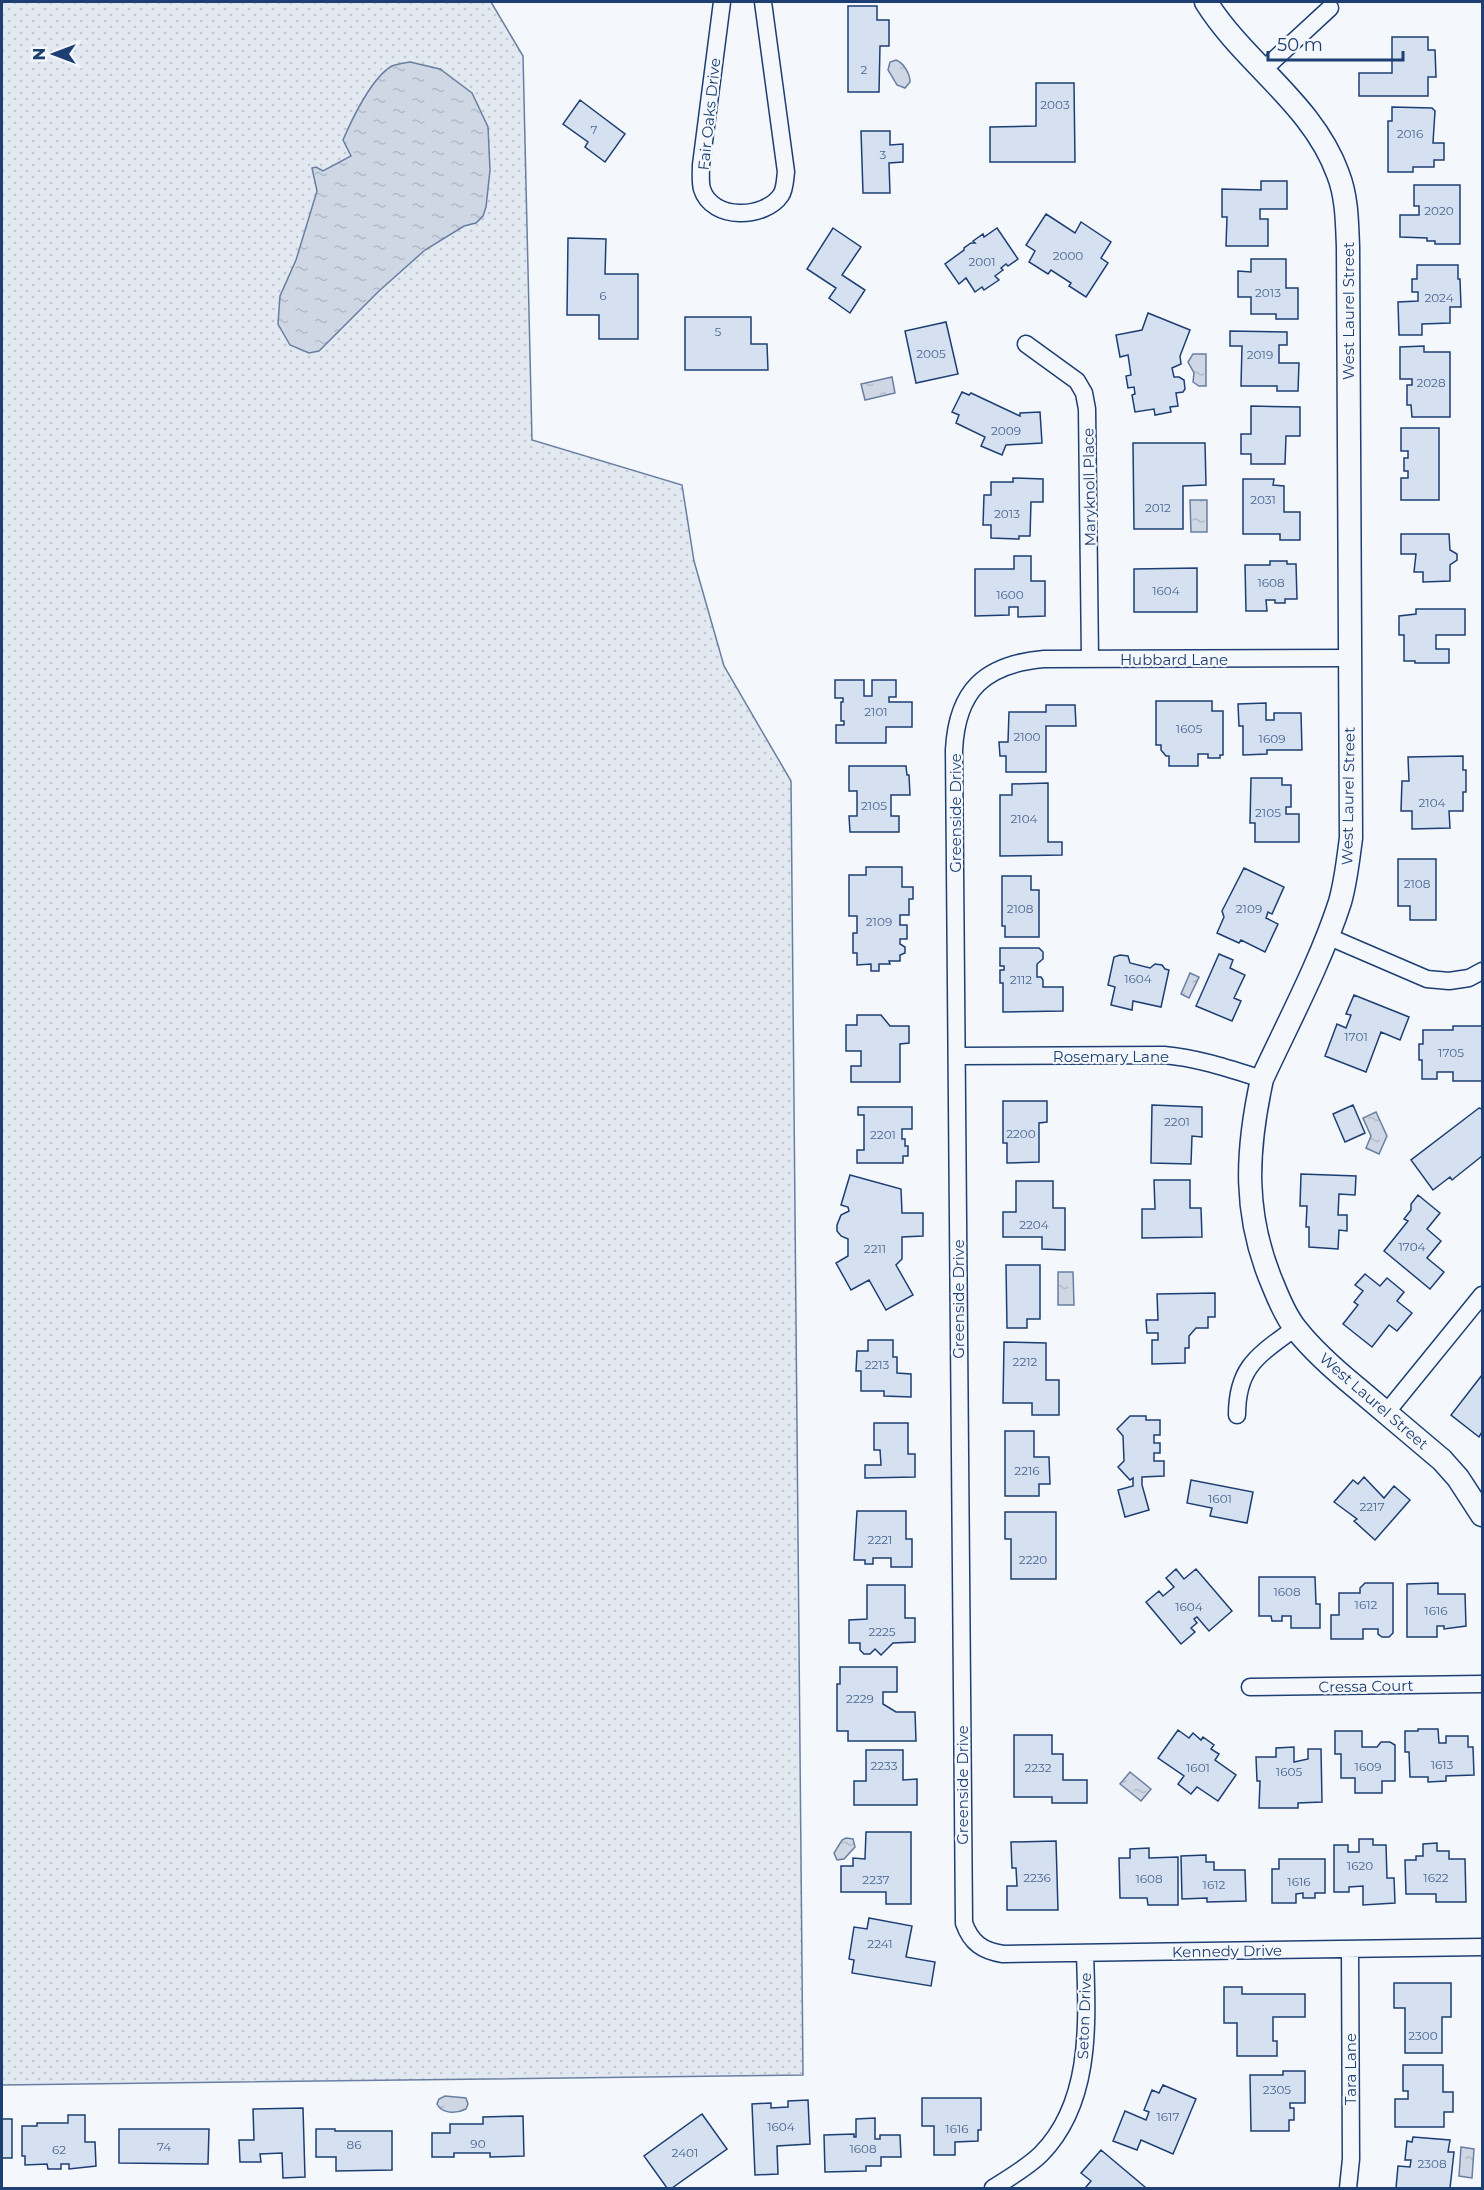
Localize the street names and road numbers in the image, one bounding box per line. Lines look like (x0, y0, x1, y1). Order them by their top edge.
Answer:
street label: Fair Oaks Drive (694, 57, 724, 171)
street label: West Laurel Street (1339, 242, 1358, 380)
street label: Maryknoll Place (1078, 428, 1100, 546)
street label: Hubbard Lane (1120, 650, 1228, 669)
street label: West Laurel Street (1337, 727, 1359, 865)
street label: Greenside Drive (946, 753, 965, 873)
street label: Rosemary Lane (1053, 1047, 1169, 1066)
street label: Greenside Drive (949, 1239, 968, 1359)
street label: West Laurel Street (1316, 1348, 1432, 1454)
street label: Cressa Court (1318, 1676, 1414, 1696)
street label: Greenside Drive (953, 1725, 972, 1845)
street label: Kennedy Drive (1172, 1941, 1282, 1961)
street label: Seton Drive (1073, 1972, 1095, 2060)
street label: Tara Lane (1341, 2033, 1360, 2105)

